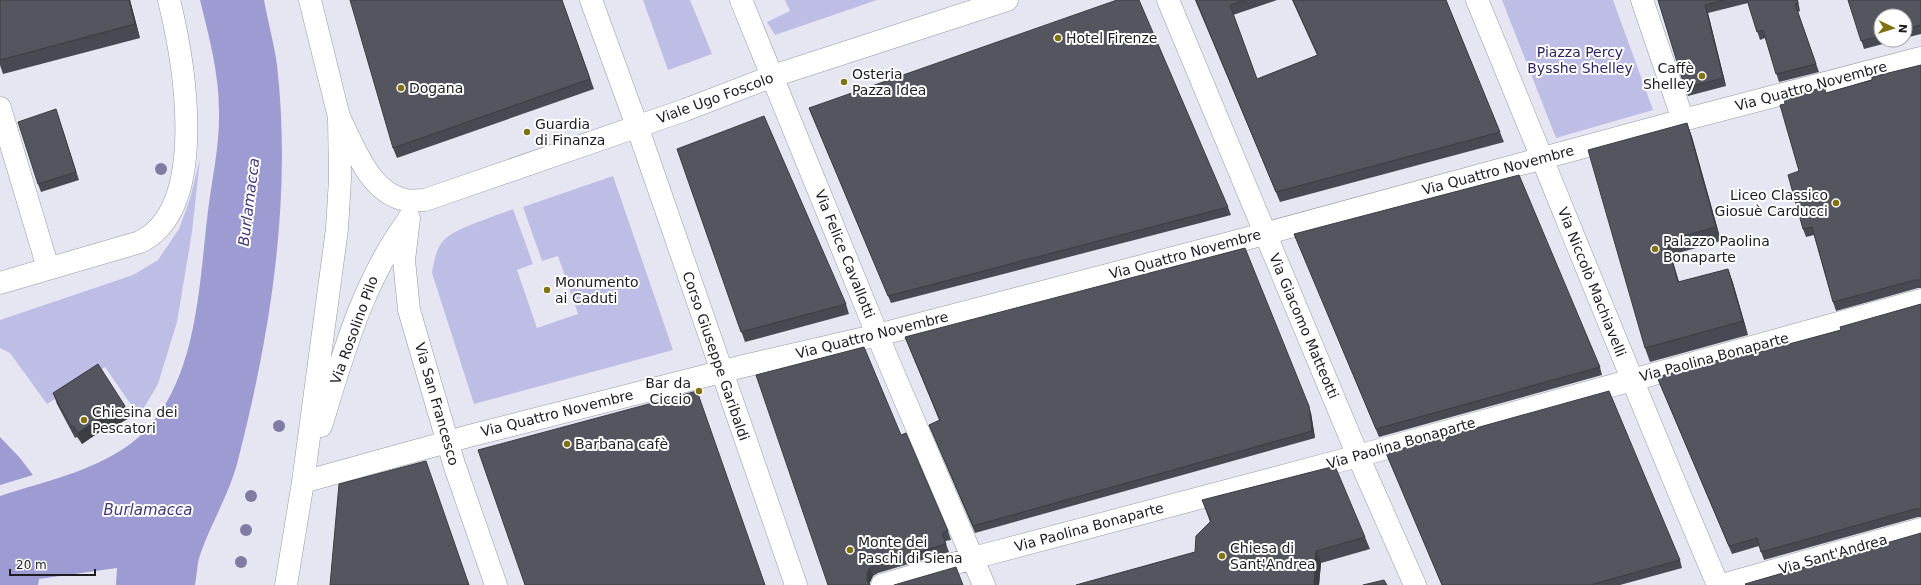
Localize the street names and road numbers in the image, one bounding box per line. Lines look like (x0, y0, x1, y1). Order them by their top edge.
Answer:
street label: Via Quattro Novembre (1733, 58, 1889, 114)
street label: Viale Ugo Foscolo (654, 69, 776, 127)
street label: Via Quattro Novembre (1420, 142, 1576, 198)
street label: Via Felice Cavallotti (812, 187, 878, 321)
street label: Via Niccolò Machiavelli (1555, 205, 1629, 359)
street label: Via Quattro Novembre (1107, 226, 1263, 282)
street label: Via Giacomo Matteotti (1266, 251, 1342, 401)
street label: Corso Giuseppe Garibaldi (679, 269, 753, 443)
street label: Via Rosolino Pilo (327, 274, 381, 386)
street label: Via Quattro Novembre (794, 308, 950, 362)
street label: Via Paolina Bonaparte (1638, 329, 1790, 385)
street label: Via San Francesco (412, 341, 462, 467)
street label: Via Quattro Novembre (479, 386, 635, 440)
street label: Via Paolina Bonaparte (1325, 414, 1477, 472)
street label: Via Paolina Bonaparte (1013, 499, 1165, 555)
street label: Via Sant'Andrea (1777, 531, 1889, 577)

